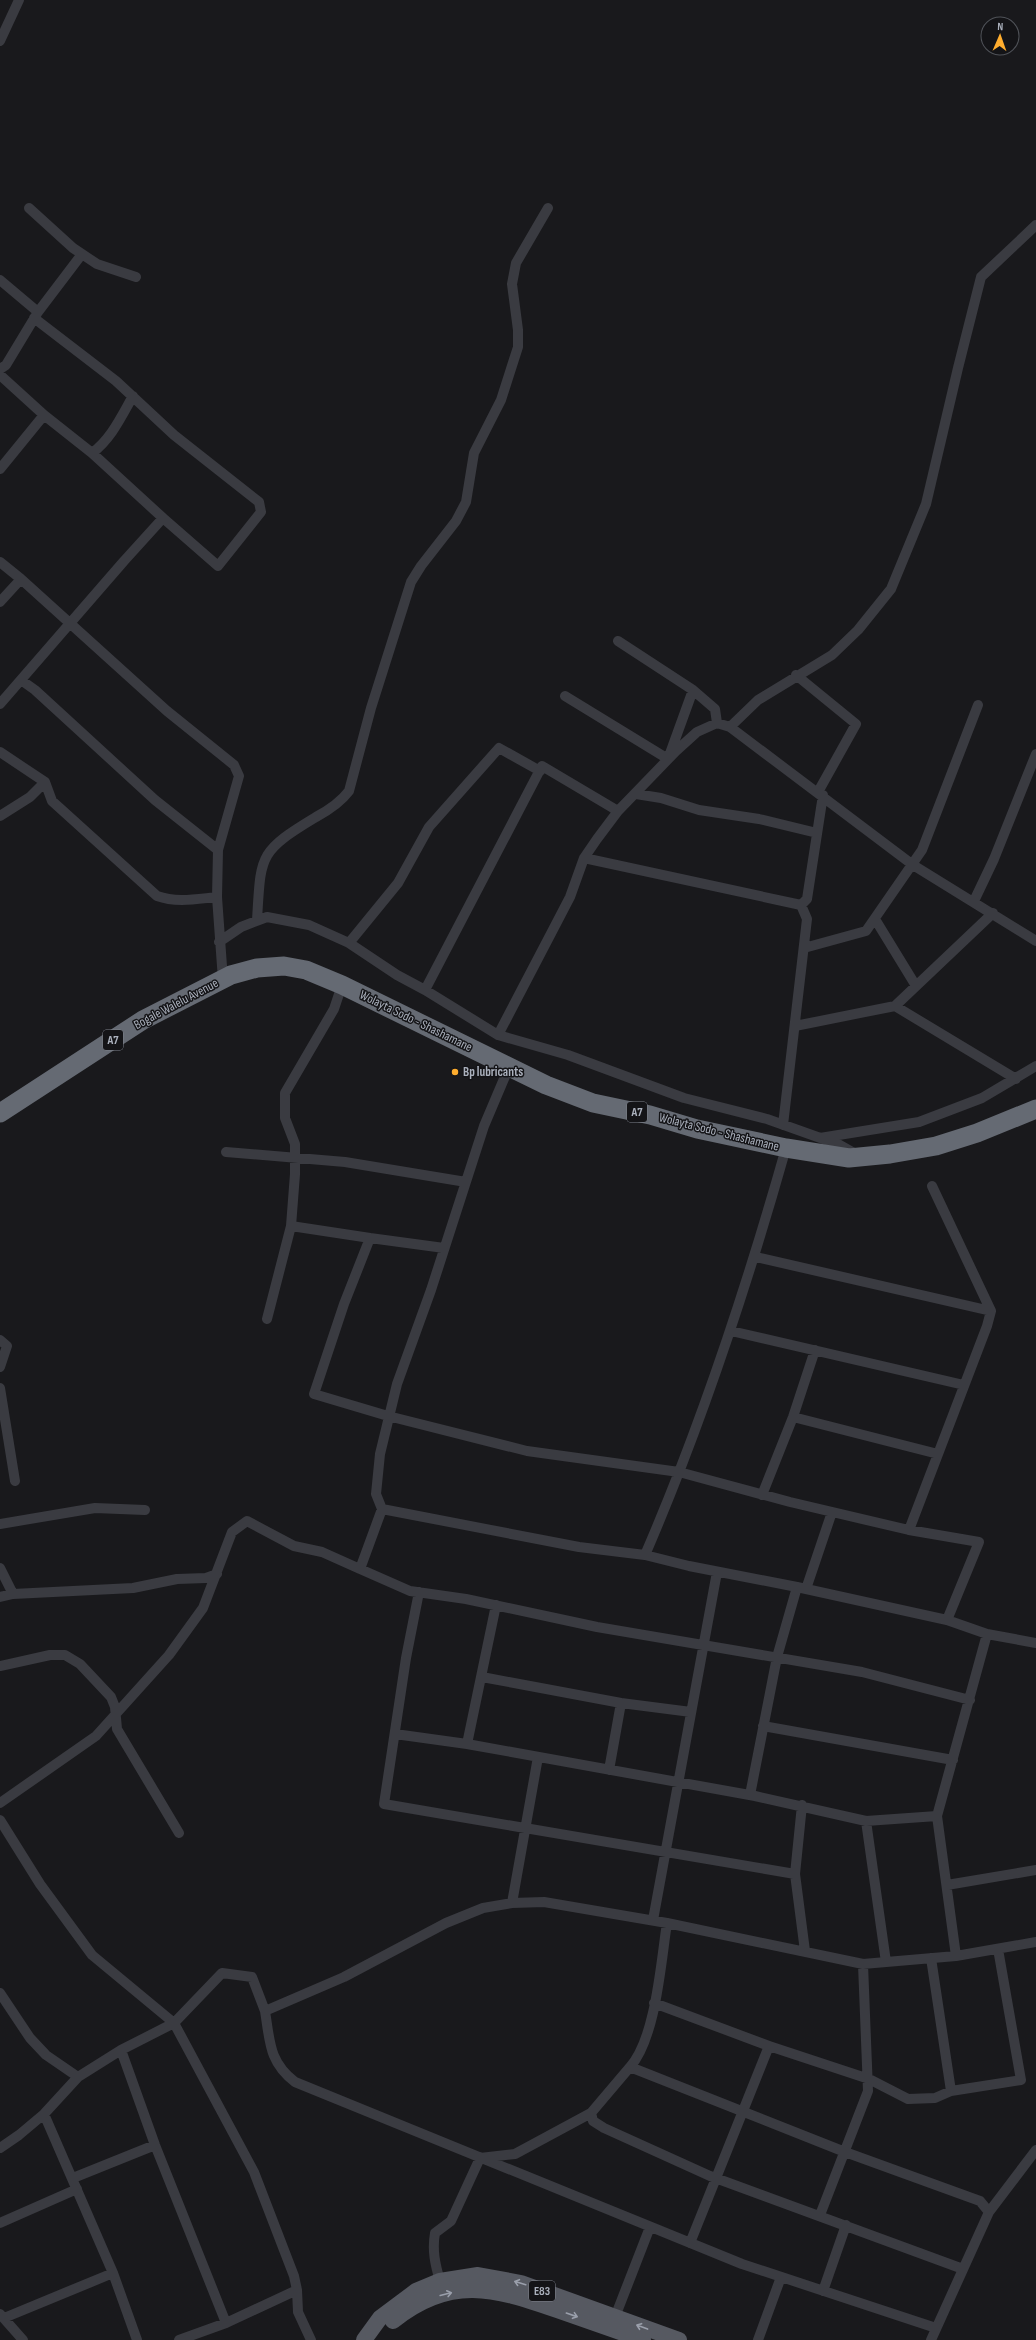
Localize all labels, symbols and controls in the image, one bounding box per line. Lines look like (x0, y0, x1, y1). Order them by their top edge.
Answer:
north arrow (980, 16, 1020, 56)
text: N (997, 20, 1004, 33)
street label: Bogale Walelu Avenue (131, 975, 221, 1033)
street label: Wolayta Sodo - Shashamane (357, 987, 475, 1055)
road number: A7 (103, 1030, 123, 1050)
place label: Bp lubricants (463, 1064, 523, 1080)
marker: Bp lubricants (450, 1067, 460, 1077)
road number: A7 (627, 1102, 647, 1122)
street label: Wolayta Sodo - Shashamane (657, 1109, 781, 1155)
one-way arrow (514, 2279, 527, 2286)
road number: E83 (529, 2281, 555, 2301)
one-way arrow (439, 2290, 452, 2297)
one-way arrow (565, 2312, 578, 2319)
one-way arrow (637, 2322, 649, 2330)

